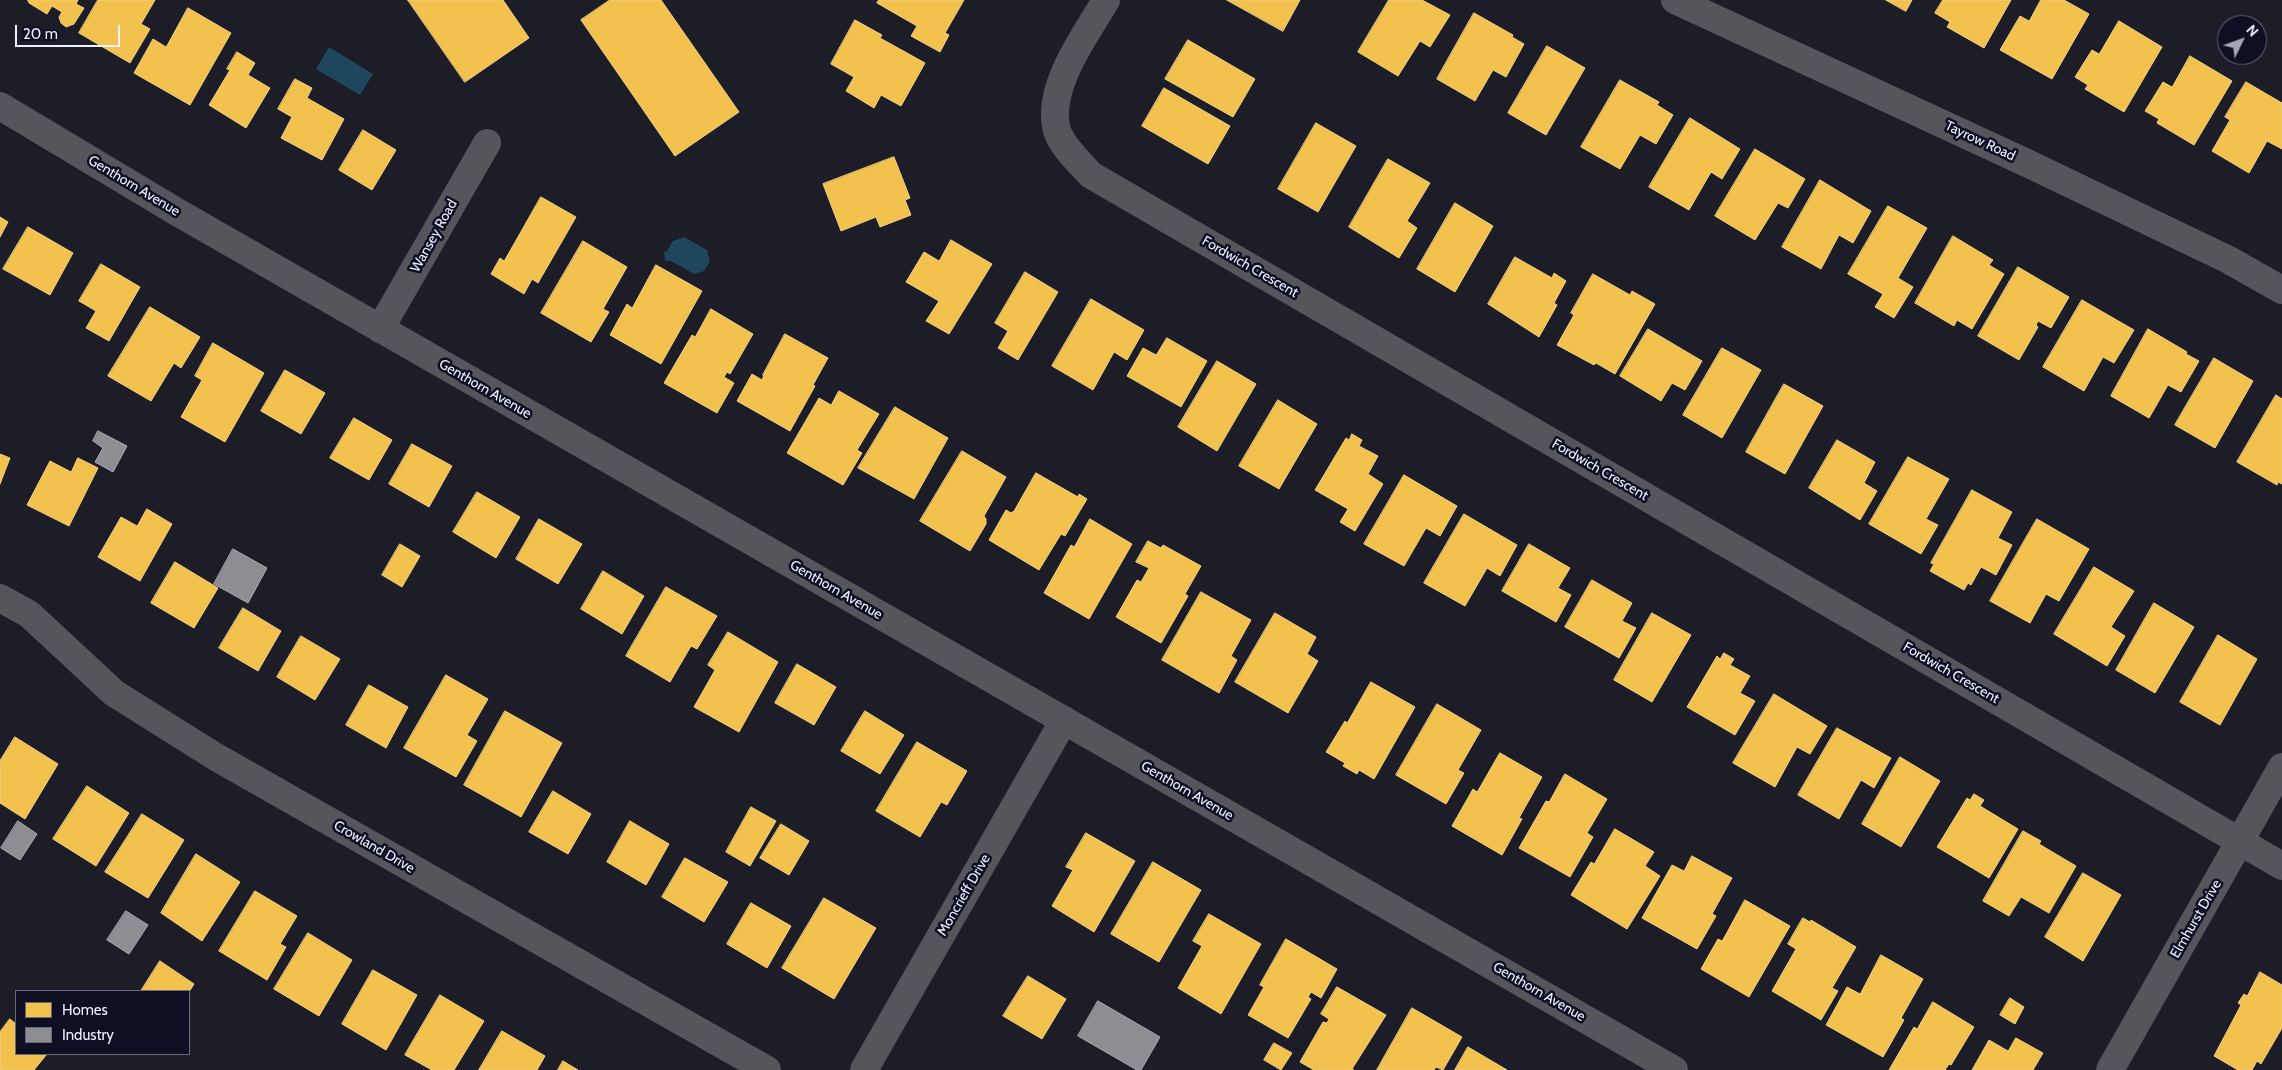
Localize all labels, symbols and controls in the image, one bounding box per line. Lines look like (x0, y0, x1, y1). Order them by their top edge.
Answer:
scale bar (18, 15, 122, 47)
north arrow (2217, 15, 2267, 65)
text: N (2242, 21, 2262, 40)
text: 20 m (23, 25, 58, 43)
street label: Tayrow Road (1942, 117, 2018, 165)
street label: Genthorn Avenue (85, 152, 183, 220)
street label: Wansey Road (407, 197, 461, 275)
street label: Fordwich Crescent (1199, 233, 1301, 301)
street label: Genthorn Avenue (436, 356, 534, 422)
street label: Fordwich Crescent (1549, 436, 1651, 504)
street label: Genthorn Avenue (787, 557, 885, 623)
street label: Fordwich Crescent (1900, 639, 2002, 707)
street label: Genthorn Avenue (1138, 758, 1236, 824)
street label: Crowland Drive (331, 817, 417, 877)
street label: Moncrieff Drive (934, 851, 994, 939)
street label: Elmhurst Drive (2167, 877, 2225, 961)
street label: Genthorn Avenue (1490, 959, 1588, 1025)
legend (15, 990, 190, 1055)
text: Homes (62, 1001, 108, 1019)
text: Industry (62, 1026, 114, 1044)

